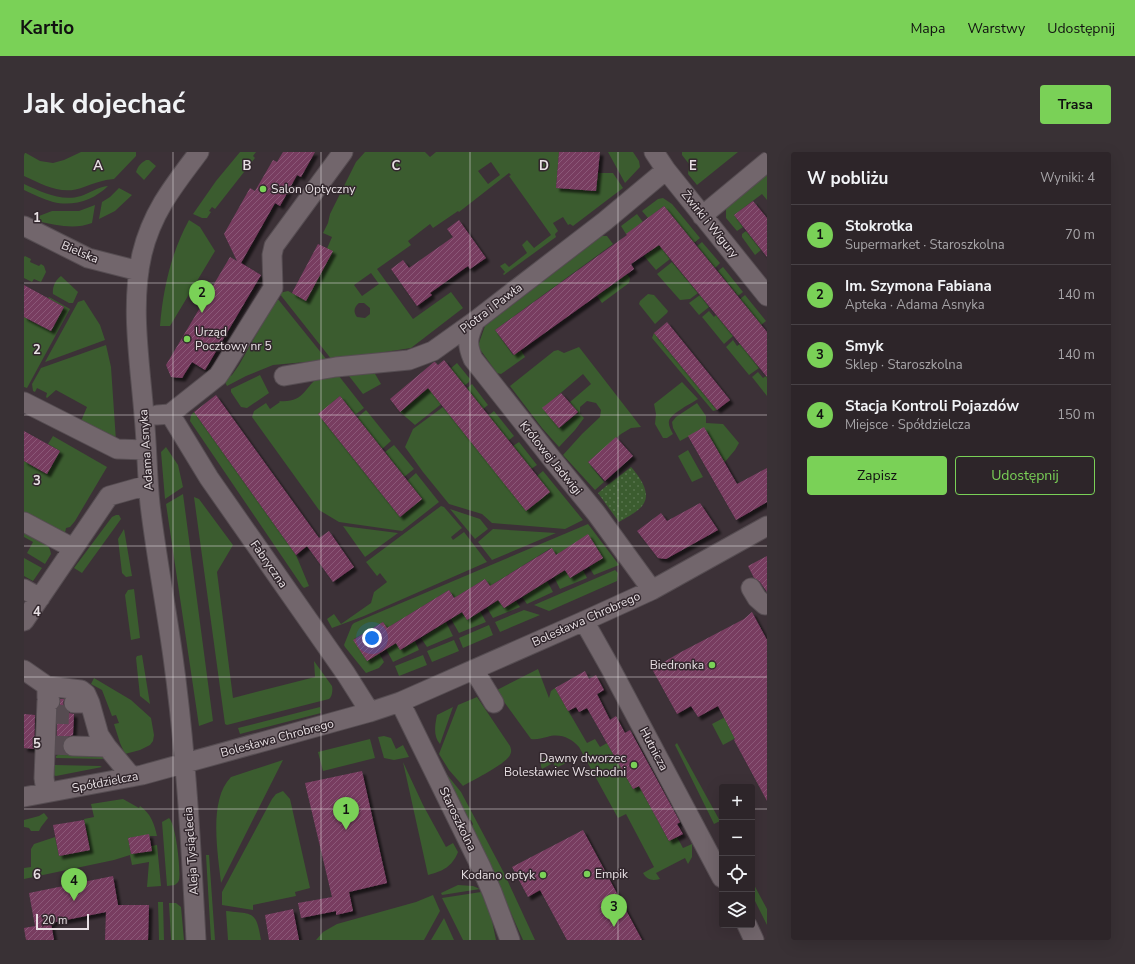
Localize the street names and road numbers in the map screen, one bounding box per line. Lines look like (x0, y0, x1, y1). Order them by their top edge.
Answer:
street label: Żwirki i Wigury (678, 187, 743, 262)
street label: Bielska (59, 237, 101, 267)
street label: Piotra i Pawła (456, 279, 526, 337)
street label: Adama Asnyka (135, 409, 157, 491)
street label: Królowej Jadwigi (516, 418, 586, 498)
street label: Fabryczna (247, 537, 291, 591)
street label: Bolesława Chrobrego (529, 588, 643, 650)
street label: Bolesława Chrobrego (219, 715, 336, 761)
street label: Hutnicza (636, 724, 672, 774)
street label: Spółdzielcza (71, 768, 139, 796)
street label: Staroszkolna (436, 784, 480, 854)
street label: Aleja Tysiąclecia (180, 806, 202, 896)

